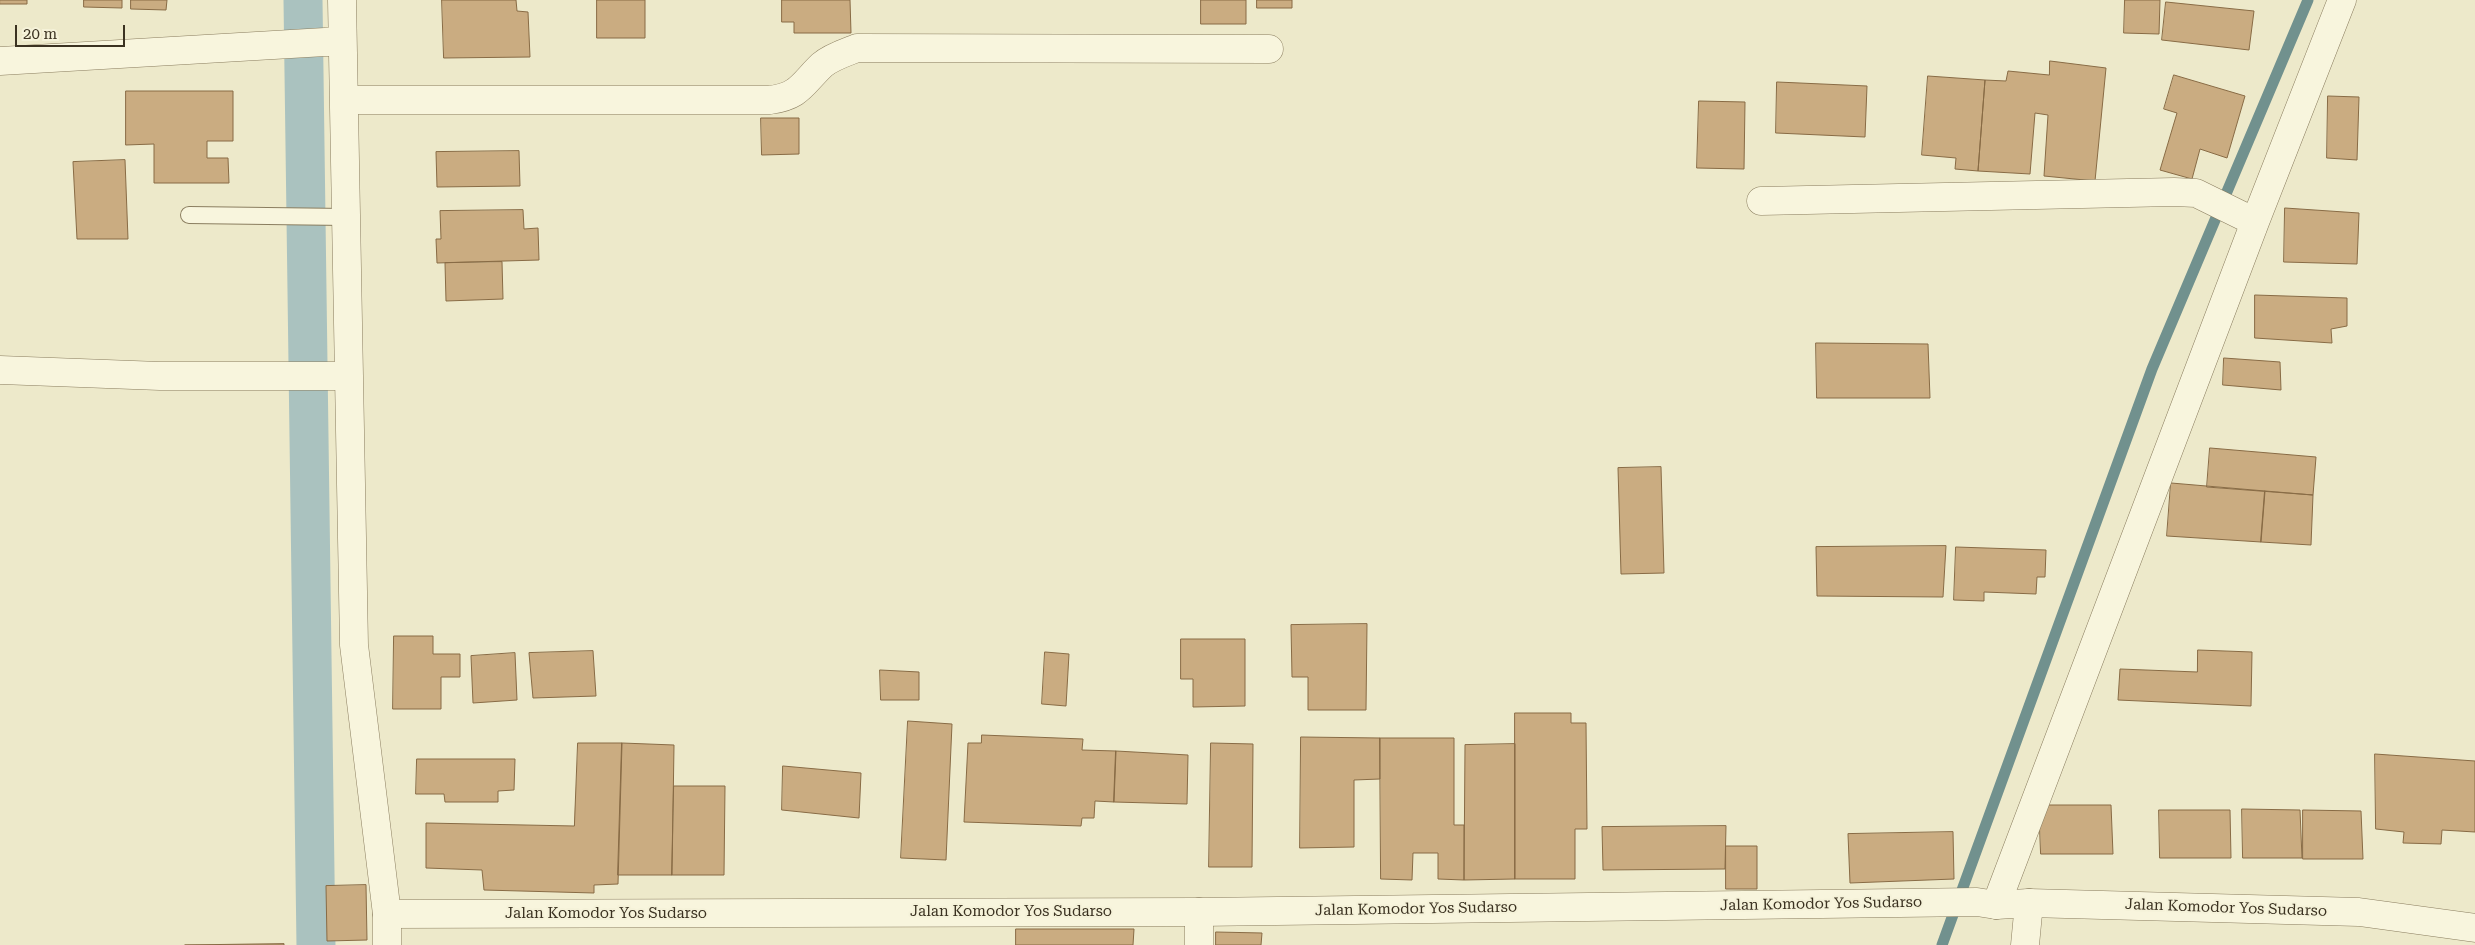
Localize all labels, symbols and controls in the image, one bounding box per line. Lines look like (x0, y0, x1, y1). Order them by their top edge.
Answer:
scale bar (18, 15, 128, 47)
text: 20 m (23, 25, 57, 43)
street label: Jalan Komodor Yos Sudarso (1720, 893, 1922, 915)
street label: Jalan Komodor Yos Sudarso (2125, 895, 2327, 921)
street label: Jalan Komodor Yos Sudarso (1315, 898, 1517, 920)
street label: Jalan Komodor Yos Sudarso (910, 903, 1112, 921)
street label: Jalan Komodor Yos Sudarso (505, 905, 707, 923)

